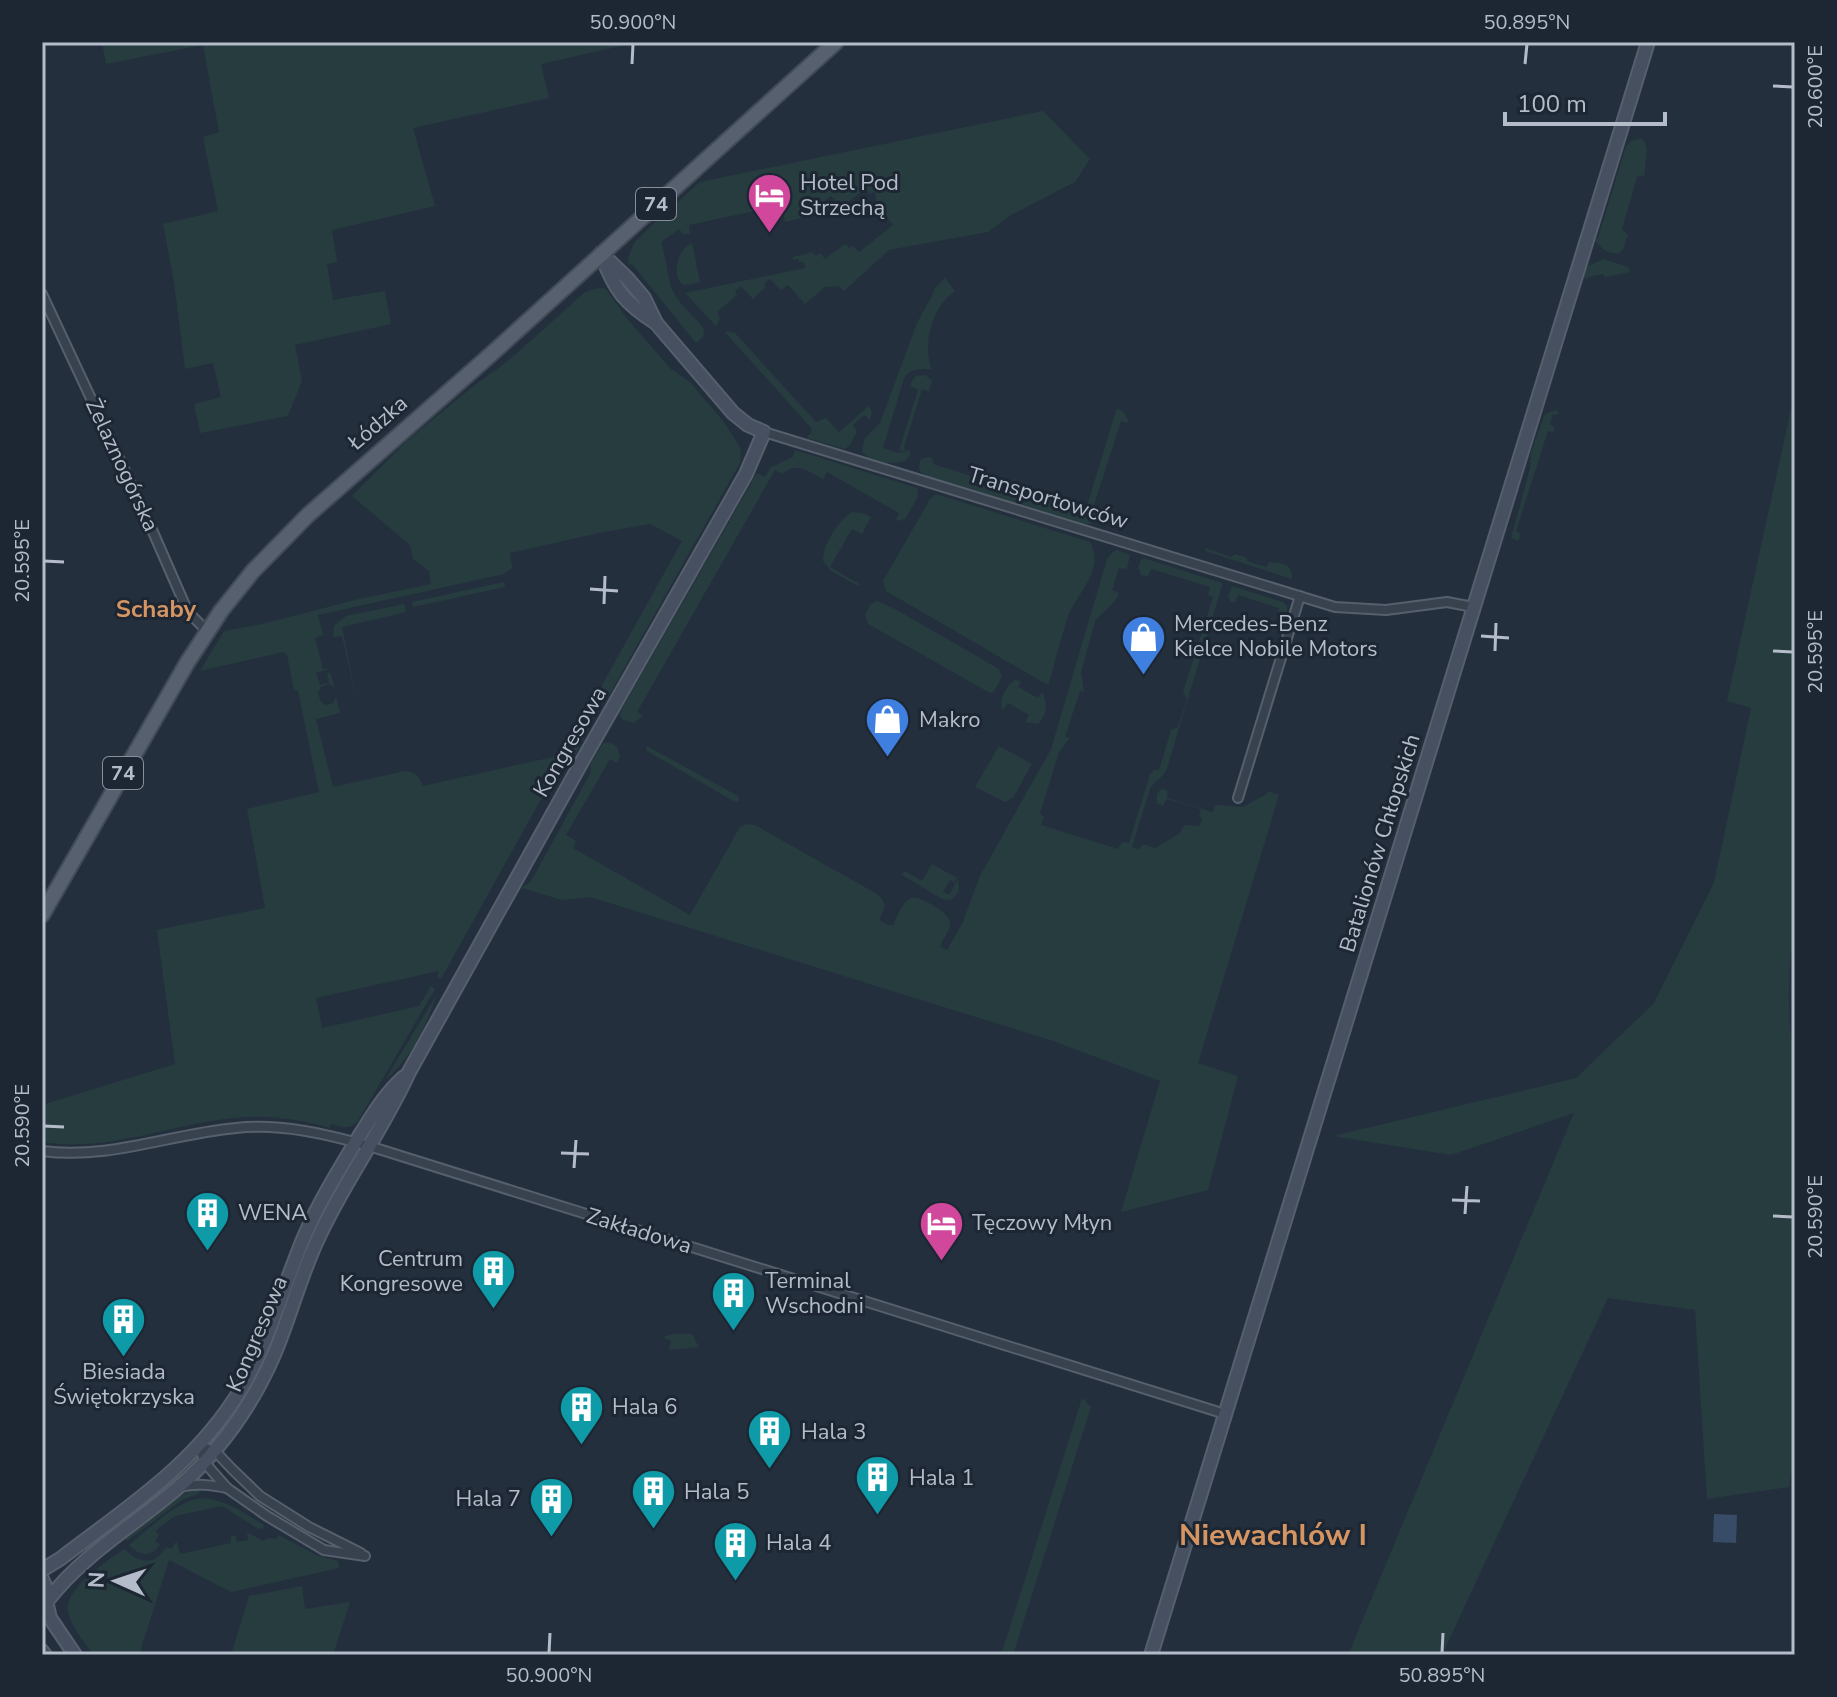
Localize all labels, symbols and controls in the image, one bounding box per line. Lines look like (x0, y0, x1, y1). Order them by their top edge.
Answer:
text: 50.900°N (590, 9, 676, 36)
text: 50.895°N (1484, 9, 1570, 36)
text: 20.600°E (1802, 45, 1829, 129)
scale bar (1505, 76, 1665, 126)
text: 100 m (1517, 88, 1587, 120)
place label: Hotel Pod Strzechą (800, 168, 899, 223)
hotel icon: Hotel Pod Strzechą (745, 172, 793, 235)
road number: 74 (636, 188, 676, 220)
street label: Łódzka (341, 389, 414, 458)
street label: Żelaznogórska (78, 394, 166, 536)
street label: Transportowców (964, 459, 1132, 537)
text: 20.595°E (9, 519, 36, 603)
district label: Schaby (116, 593, 197, 625)
place label: Mercedes-Benz Kielce Nobile Motors (1174, 609, 1378, 664)
text: 20.595°E (1802, 610, 1829, 694)
shop icon: Mercedes-Benz Kielce Nobile Motors (1119, 613, 1167, 676)
street label: Kongresowa (526, 681, 614, 803)
shop icon: Makro (864, 696, 912, 759)
place label: Makro (919, 705, 980, 735)
street label: Batalionów Chłopskich (1333, 730, 1427, 956)
road number: 74 (103, 757, 143, 789)
text: 20.590°E (9, 1084, 36, 1168)
text: 20.590°E (1802, 1175, 1829, 1259)
building icon: WENA (183, 1189, 231, 1252)
place label: WENA (238, 1198, 307, 1228)
hotel icon: Tęczowy Młyn (917, 1199, 965, 1262)
street label: Zakładowa (583, 1201, 695, 1261)
place label: Tęczowy Młyn (972, 1208, 1112, 1238)
place label: Centrum Kongresowe (340, 1244, 463, 1299)
building icon: Centrum Kongresowe (470, 1248, 518, 1311)
place label: Terminal Wschodni (765, 1266, 864, 1321)
building icon: Terminal Wschodni (710, 1270, 758, 1333)
street label: Kongresowa (219, 1271, 295, 1397)
building icon: Biesiada Świętokrzyska (100, 1295, 148, 1358)
place label: Biesiada Świętokrzyska (53, 1357, 195, 1412)
building icon: Hala 6 (557, 1383, 605, 1446)
place label: Hala 6 (612, 1392, 677, 1422)
building icon: Hala 3 (746, 1408, 794, 1471)
place label: Hala 3 (801, 1417, 866, 1447)
building icon: Hala 1 (854, 1454, 902, 1517)
place label: Hala 1 (909, 1463, 974, 1493)
building icon: Hala 5 (629, 1468, 677, 1531)
building icon: Hala 7 (528, 1475, 576, 1538)
place label: Hala 5 (684, 1477, 749, 1507)
place label: Hala 7 (456, 1484, 521, 1514)
district label: Niewachlów I (1179, 1515, 1367, 1556)
building icon: Hala 4 (711, 1519, 759, 1582)
place label: Hala 4 (766, 1528, 831, 1558)
north arrow (76, 1541, 156, 1621)
text: N (82, 1571, 112, 1589)
text: 50.900°N (506, 1662, 592, 1689)
text: 50.895°N (1399, 1662, 1485, 1689)

